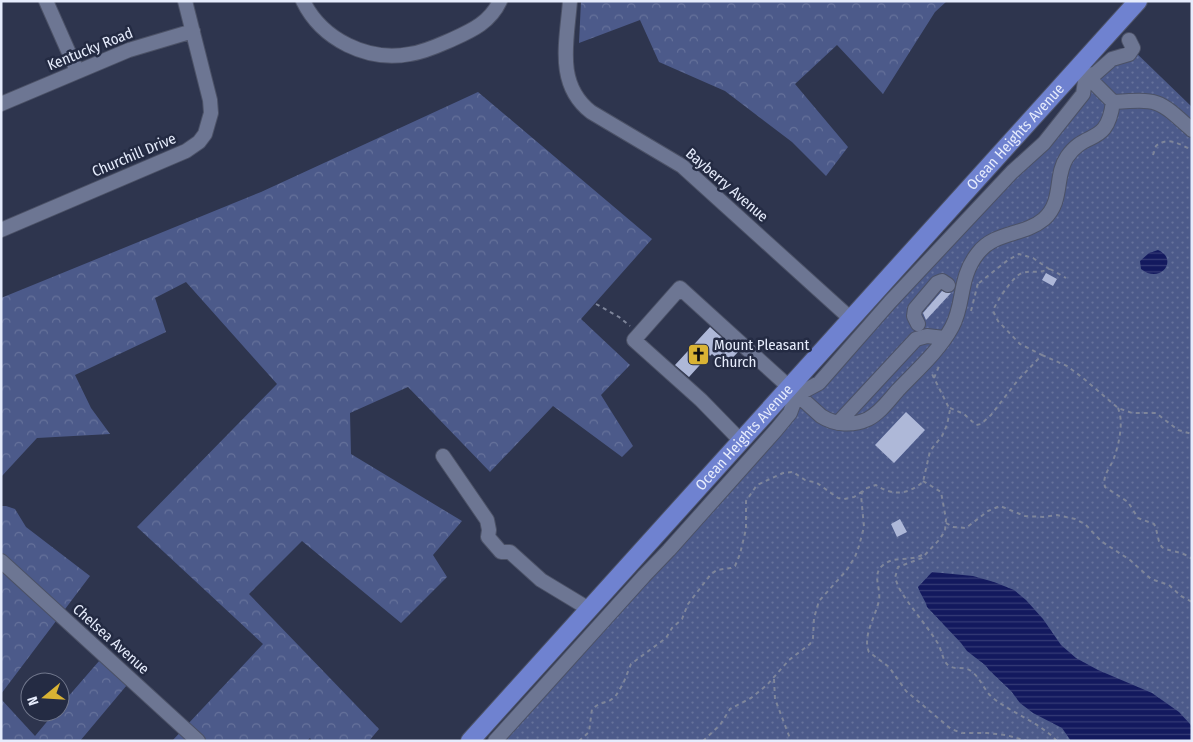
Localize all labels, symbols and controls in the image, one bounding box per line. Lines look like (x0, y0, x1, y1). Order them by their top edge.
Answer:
street label: Kentucky Road (45, 24, 135, 74)
street label: Ocean Heights Avenue (963, 80, 1068, 194)
street label: Churchill Drive (89, 129, 179, 181)
street label: Bayberry Avenue (682, 144, 772, 226)
place label: Mount Pleasant Church (714, 336, 809, 371)
church icon: Mount Pleasant Church (686, 342, 710, 366)
street label: Ocean Heights Avenue (692, 381, 797, 494)
street label: Chelsea Avenue (69, 600, 153, 678)
north arrow (20, 672, 70, 722)
text: N (24, 694, 42, 707)

